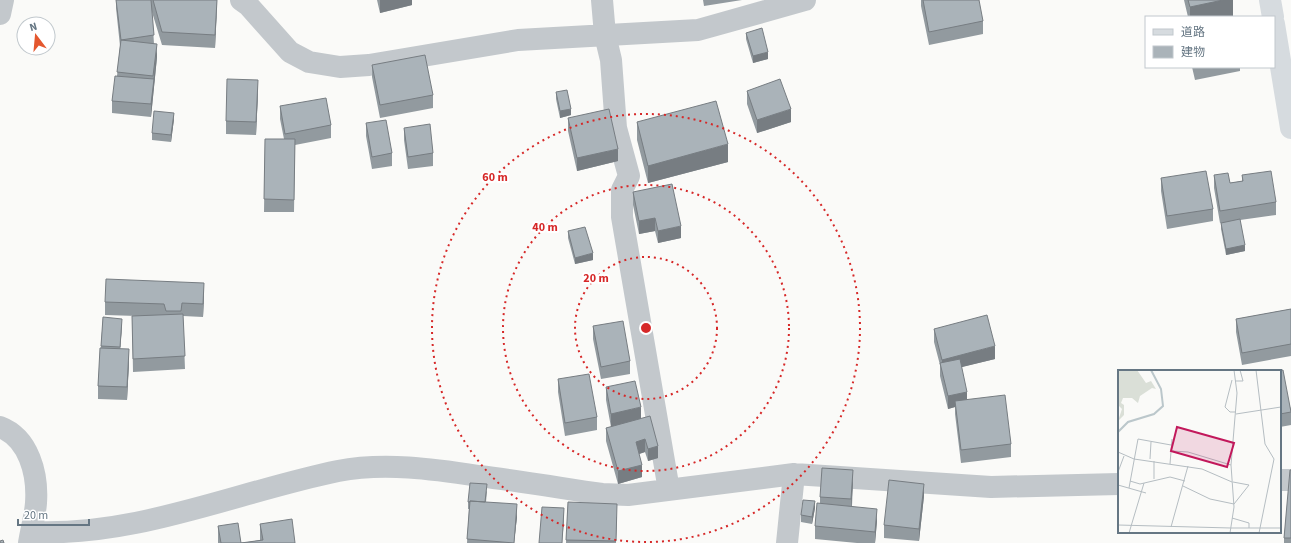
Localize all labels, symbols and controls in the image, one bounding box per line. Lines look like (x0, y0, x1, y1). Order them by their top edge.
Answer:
north arrow (16, 16, 56, 56)
legend (1145, 16, 1275, 68)
text: N (28, 19, 39, 35)
text: 道路 (1181, 24, 1205, 41)
text: 建物 (1181, 44, 1205, 61)
text: 60 m (482, 169, 508, 186)
text: 40 m (532, 219, 558, 236)
text: 20 m (583, 270, 609, 287)
centre of rings (639, 321, 653, 335)
inset map (1118, 370, 1281, 533)
scale bar (18, 501, 89, 527)
text: 20 m (24, 507, 48, 524)

